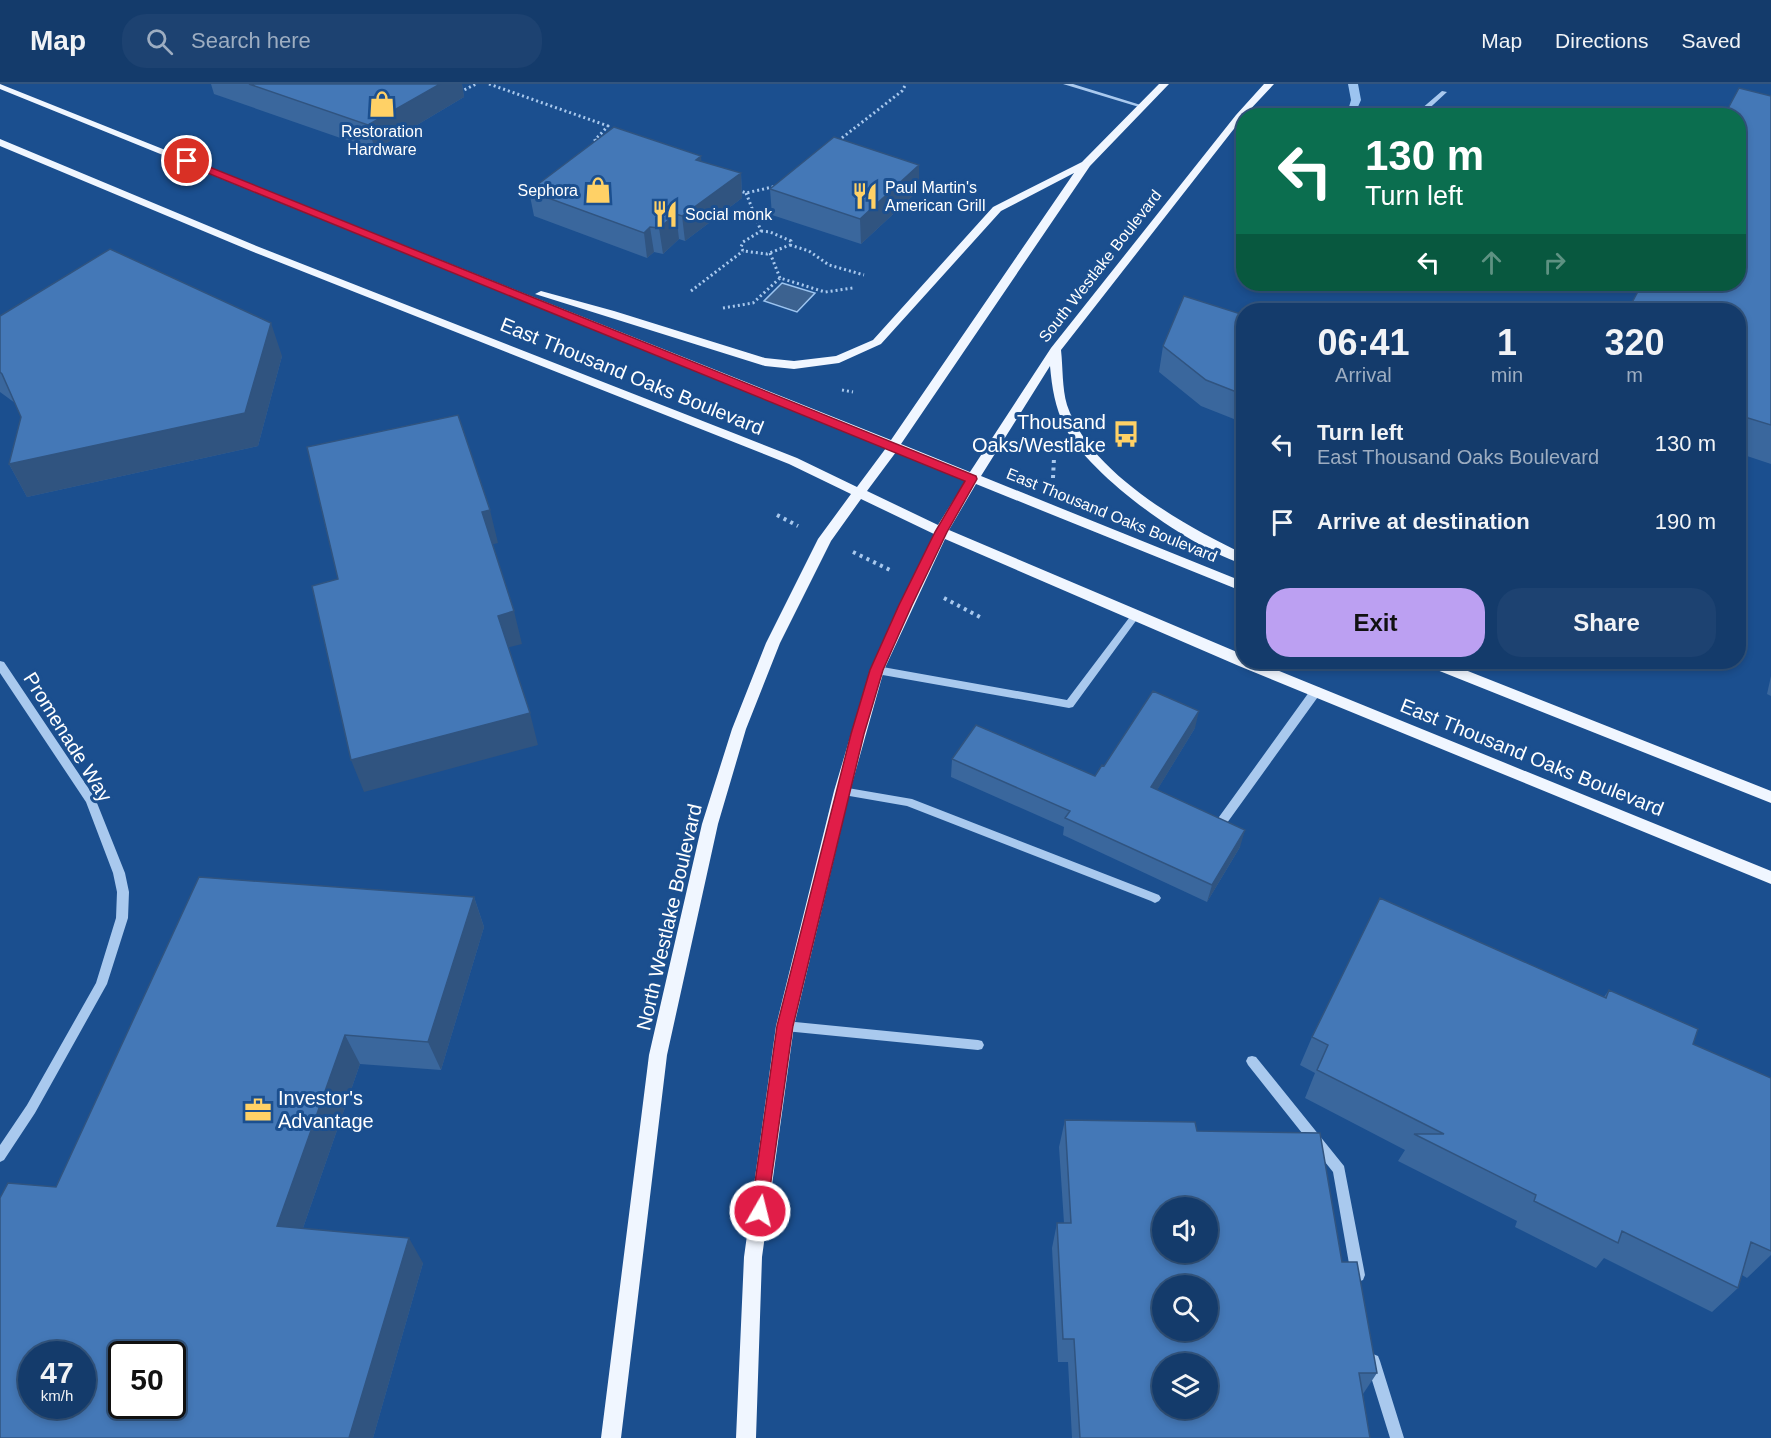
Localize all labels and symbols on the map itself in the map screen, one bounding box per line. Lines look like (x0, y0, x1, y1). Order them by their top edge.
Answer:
shop icon: Restoration Hardware (367, 89, 397, 119)
place label: Restoration Hardware (341, 123, 423, 158)
pin (161, 135, 212, 186)
shop icon: Sephora (583, 175, 613, 205)
place label: Paul Martin's American Grill (885, 179, 985, 214)
restaurant icon: Paul Martin's American Grill (850, 181, 880, 211)
place label: Sephora (518, 182, 578, 199)
street label: South Westlake Boulevard (1035, 187, 1165, 345)
restaurant icon: Social monk (650, 199, 680, 229)
place label: Social monk (685, 206, 773, 223)
street label: East Thousand Oaks Boulevard (497, 313, 767, 439)
place label: Thousand Oaks/Westlake (972, 411, 1106, 456)
bus stop icon: Thousand Oaks/Westlake (1111, 419, 1141, 449)
street label: East Thousand Oaks Boulevard (1004, 465, 1220, 565)
street label: Promenade Way (19, 668, 117, 806)
street label: East Thousand Oaks Boulevard (1397, 694, 1667, 820)
street label: North Westlake Boulevard (632, 802, 706, 1032)
place label: Investor's Advantage (278, 1087, 374, 1132)
office icon: Investor's Advantage (243, 1095, 273, 1125)
position arrow (728, 1179, 792, 1243)
speed limit sign: 50 (108, 1341, 186, 1419)

